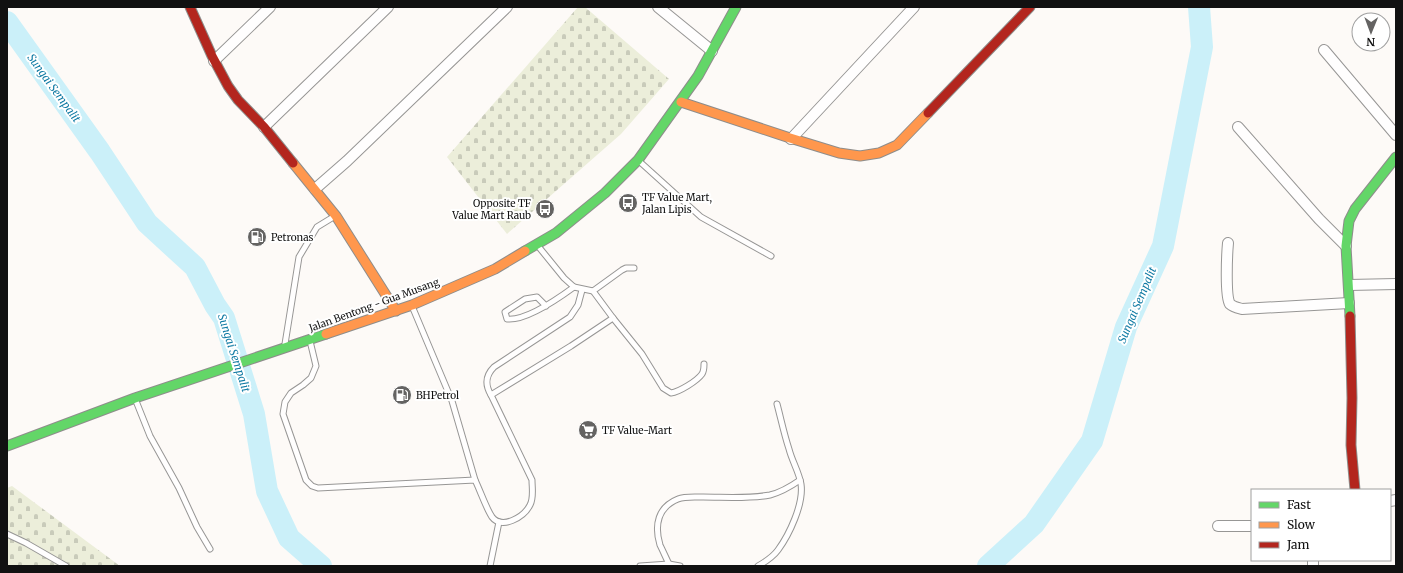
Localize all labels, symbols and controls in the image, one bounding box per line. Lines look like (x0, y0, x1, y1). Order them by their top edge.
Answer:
north arrow (1351, 12, 1391, 52)
text: N (1366, 35, 1375, 49)
water label: Sungai Sempalit (24, 51, 84, 125)
place label: TF Value Mart, Jalan Lipis (641, 191, 712, 216)
bus stop icon: TF Value Mart, Jalan Lipis (617, 192, 639, 214)
place label: Opposite TF Value Mart Raub (451, 197, 531, 222)
bus stop icon: Opposite TF Value Mart Raub (534, 198, 556, 220)
fuel station icon: Petronas (246, 226, 268, 248)
place label: Petronas (271, 231, 314, 244)
water label: Sungai Sempalit (1115, 265, 1159, 345)
street label: Jalan Bentong - Gua Musang (306, 275, 441, 335)
water label: Sungai Sempalit (215, 312, 253, 394)
fuel station icon: BHPetrol (391, 384, 413, 406)
place label: BHPetrol (416, 389, 459, 402)
supermarket icon: TF Value-Mart (577, 419, 599, 441)
place label: TF Value-Mart (602, 424, 672, 437)
legend (1251, 489, 1391, 561)
text: Fast (1287, 497, 1311, 512)
text: Slow (1287, 517, 1316, 532)
text: Jam (1286, 537, 1310, 552)

